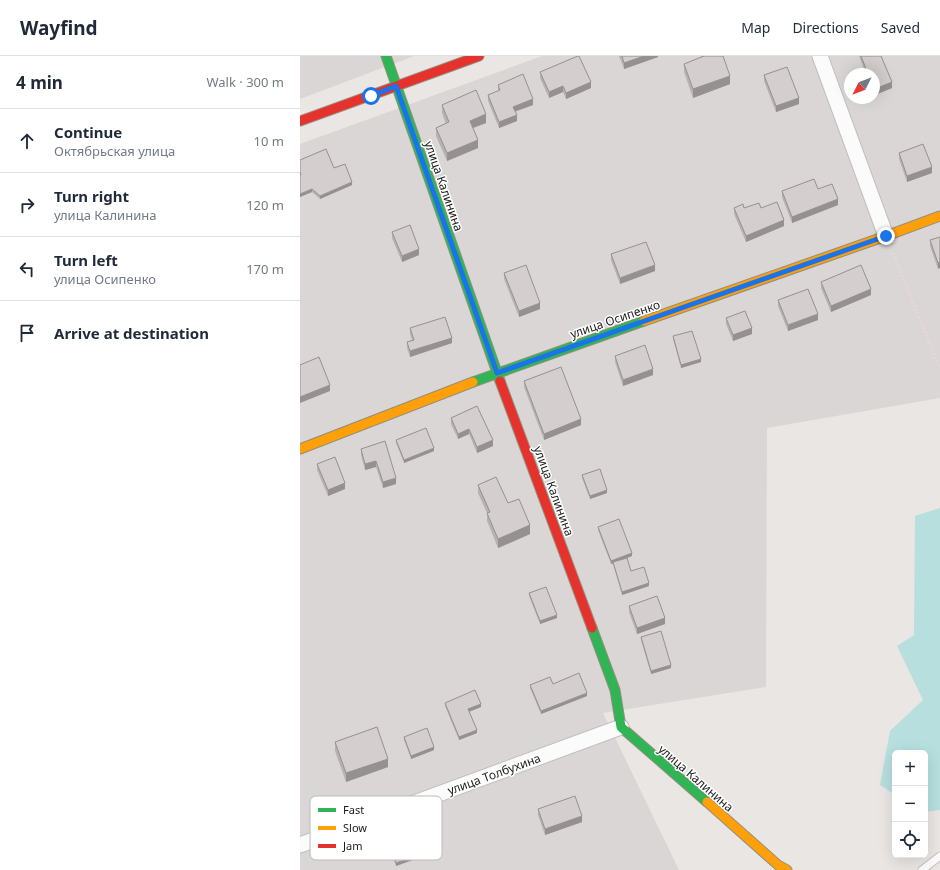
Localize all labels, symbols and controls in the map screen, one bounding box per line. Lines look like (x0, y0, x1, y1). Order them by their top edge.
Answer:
text: Wayfind (20, 15, 98, 41)
text: Map (741, 18, 770, 37)
text: Directions (792, 18, 859, 37)
text: Saved (881, 18, 920, 37)
north arrow (844, 68, 880, 104)
text: 4 min (16, 71, 63, 94)
text: Walk · 300 m (206, 73, 284, 91)
route start (362, 87, 380, 105)
text: Continue (54, 122, 122, 142)
icon: ahead (16, 130, 38, 152)
text: 10 m (254, 132, 284, 150)
street label: улица Калинина (421, 139, 467, 233)
text: Октябрьская улица (54, 142, 175, 160)
text: Turn right (54, 186, 129, 206)
icon: right (16, 194, 38, 216)
text: 120 m (246, 196, 284, 214)
text: улица Калинина (54, 206, 156, 224)
route end (877, 227, 895, 245)
text: Turn left (54, 250, 118, 270)
icon: left (16, 258, 38, 280)
text: 170 m (246, 260, 284, 278)
text: улица Осипенко (54, 270, 156, 288)
street label: улица Осипенко (568, 296, 662, 342)
icon: arrive (16, 322, 38, 344)
text: Arrive at destination (54, 323, 209, 343)
street label: улица Калинина (530, 444, 578, 538)
street label: улица Калинина (655, 741, 737, 815)
street label: улица Толбухина (445, 749, 543, 799)
map controls (892, 750, 928, 858)
button: + (892, 750, 928, 786)
button: − (892, 786, 928, 822)
legend (310, 796, 442, 860)
text: Fast (343, 802, 364, 817)
text: Slow (343, 820, 367, 835)
button: locate (892, 822, 928, 858)
text: Jam (342, 838, 362, 853)

